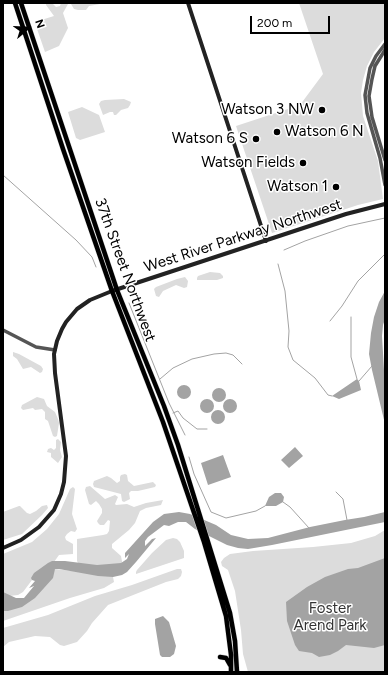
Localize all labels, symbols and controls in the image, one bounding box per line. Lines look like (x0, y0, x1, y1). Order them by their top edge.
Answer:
north arrow (8, 8, 48, 48)
scale bar (252, 8, 332, 34)
text: 200 m (257, 16, 292, 30)
text: N (32, 18, 47, 30)
place label: Watson 3 NW (221, 101, 314, 119)
marker: Watson 3 NW (317, 105, 327, 115)
place label: Watson 6 N (285, 123, 364, 141)
marker: Watson 6 N (272, 127, 282, 137)
place label: Watson 6 S (172, 130, 248, 148)
marker: Watson 6 S (251, 134, 261, 144)
place label: Watson Fields (201, 154, 295, 172)
marker: Watson Fields (298, 158, 308, 168)
place label: Watson 1 (267, 178, 328, 196)
marker: Watson 1 (331, 182, 341, 192)
street label: West River Parkway Northwest (142, 195, 344, 277)
street label: 37th Street Northwest (91, 196, 159, 344)
park label: Foster Arend Park (294, 600, 366, 635)

